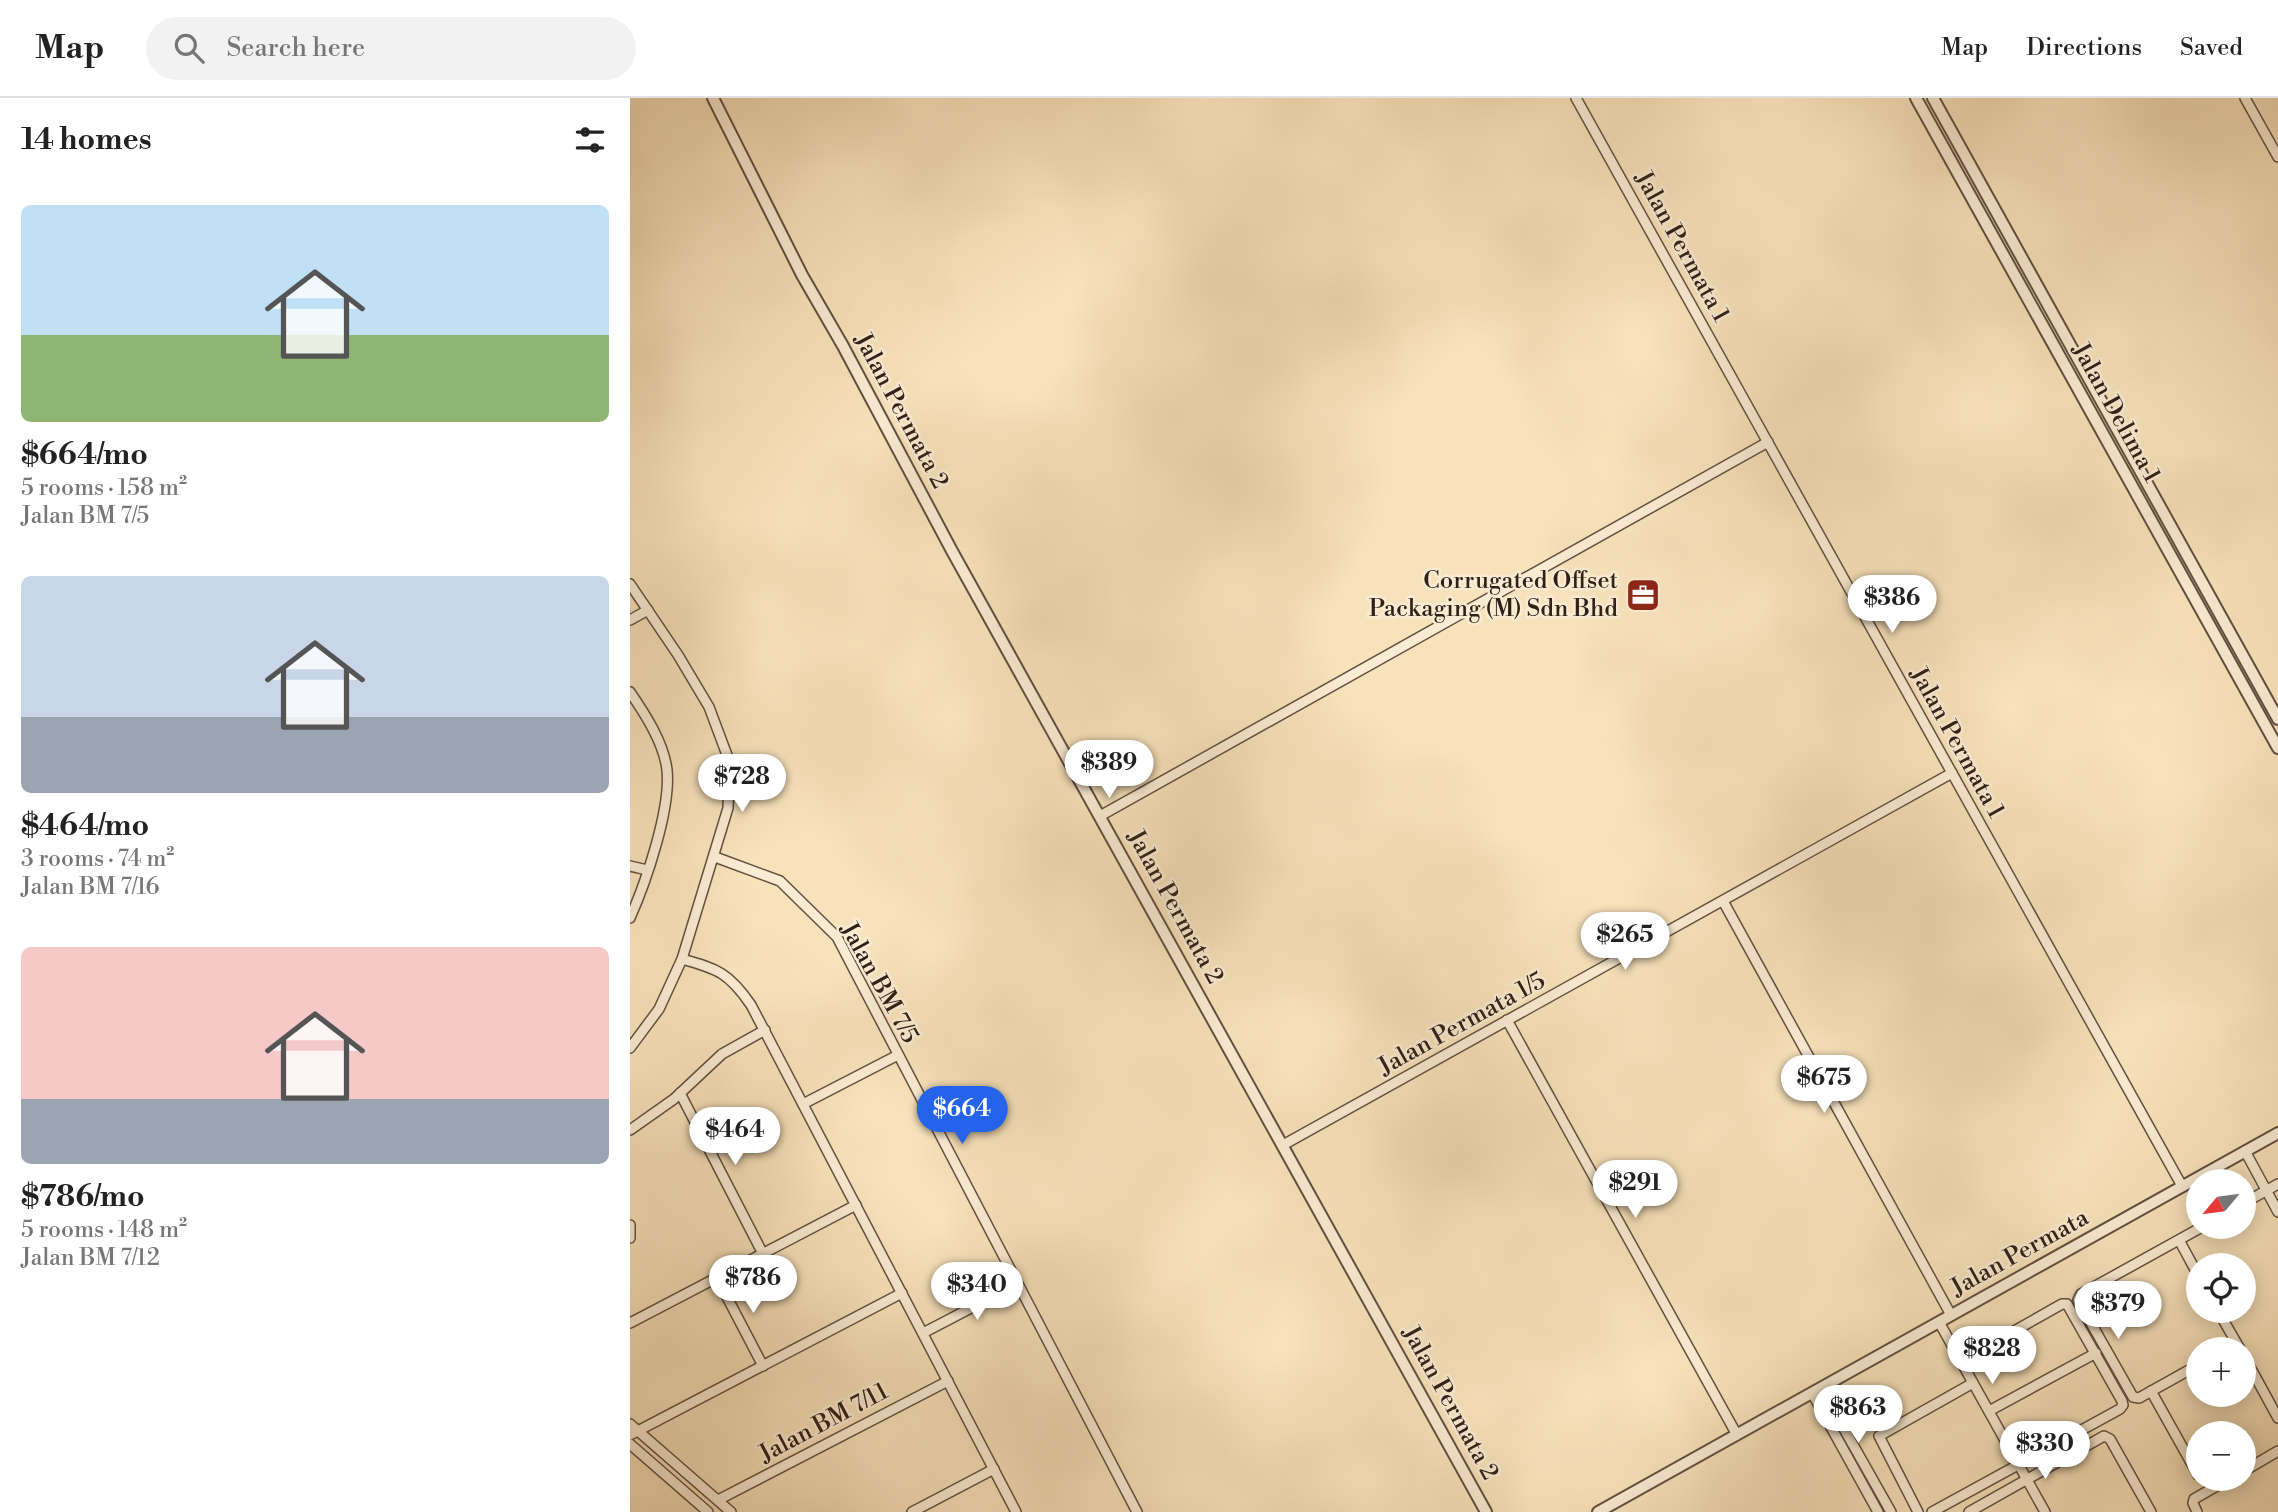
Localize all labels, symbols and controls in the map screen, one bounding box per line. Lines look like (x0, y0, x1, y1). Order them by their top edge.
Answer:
search box (146, 17, 636, 80)
text: Map (35, 28, 104, 69)
icon: search (170, 29, 208, 67)
text: Search here (226, 32, 365, 64)
text: Map (1941, 33, 1988, 63)
text: Directions (2026, 33, 2142, 63)
text: Saved (2180, 33, 2243, 63)
text: 14 homes (21, 121, 152, 159)
icon: filters (571, 121, 609, 159)
street label: Jalan Permata 1 (1628, 165, 1736, 328)
icon: home (252, 251, 378, 377)
street label: Jalan Permata 2 (847, 327, 954, 494)
street label: Jalan Delima 1 (2065, 337, 2167, 489)
text: $664/mo (21, 436, 148, 474)
text: 5 rooms · 158 m² (21, 474, 187, 502)
text: Jalan BM 7/5 (21, 502, 149, 530)
place label: Corrugated Offset Packaging (M) Sdn Bhd (1369, 566, 1618, 624)
pin: $386 (1851, 575, 1933, 635)
office icon: Corrugated Offset Packaging (M) Sdn Bhd (1624, 576, 1662, 614)
text: $386 (1864, 584, 1920, 612)
icon: home (252, 622, 378, 748)
street label: Jalan Permata 1 (1903, 661, 2011, 824)
pin: $389 (1068, 740, 1150, 800)
text: $389 (1081, 749, 1137, 777)
pin: $728 (701, 754, 783, 814)
text: $728 (714, 763, 770, 791)
text: $464/mo (21, 807, 149, 845)
street label: Jalan Permata 2 (1120, 824, 1230, 989)
text: 3 rooms · 74 m² (21, 845, 174, 873)
text: Jalan BM 7/16 (21, 873, 160, 901)
pin: $265 (1584, 912, 1666, 972)
street label: Jalan BM 7/5 (833, 916, 925, 1049)
text: $265 (1597, 921, 1653, 949)
street label: Jalan Permata 1/5 (1373, 966, 1551, 1083)
icon: home (252, 993, 378, 1119)
pin: $675 (1783, 1056, 1865, 1115)
text: $675 (1797, 1064, 1851, 1092)
pin: $664 (921, 1086, 1003, 1146)
text: $664 (933, 1095, 991, 1123)
pin: $464 (694, 1108, 776, 1167)
text: $464 (705, 1116, 765, 1144)
pin: $291 (1594, 1160, 1676, 1220)
text: $291 (1609, 1169, 1661, 1197)
north arrow (2186, 1169, 2256, 1239)
map controls (2186, 1169, 2256, 1491)
text: $786/mo (21, 1178, 145, 1216)
street label: Jalan Permata (1945, 1202, 2095, 1304)
text: 5 rooms · 148 m² (21, 1216, 187, 1244)
text: Jalan BM 7/12 (21, 1244, 160, 1272)
button: locate (2186, 1253, 2256, 1323)
pin: $786 (712, 1256, 794, 1315)
pin: $340 (936, 1262, 1018, 1322)
text: $786 (725, 1264, 781, 1292)
text: $340 (947, 1271, 1007, 1299)
pin: $379 (2077, 1282, 2159, 1341)
text: $379 (2091, 1290, 2145, 1318)
street label: Jalan Permata 2 (1395, 1320, 1505, 1485)
pin: $828 (1951, 1326, 2033, 1386)
text: $828 (1963, 1335, 2021, 1363)
button: + (2186, 1337, 2256, 1407)
street label: Jalan BM 7/11 (753, 1376, 894, 1470)
pin: $863 (1817, 1386, 1899, 1445)
text: $863 (1830, 1394, 1886, 1422)
button: − (2186, 1421, 2256, 1491)
pin: $330 (2004, 1422, 2086, 1481)
text: $330 (2016, 1430, 2074, 1458)

